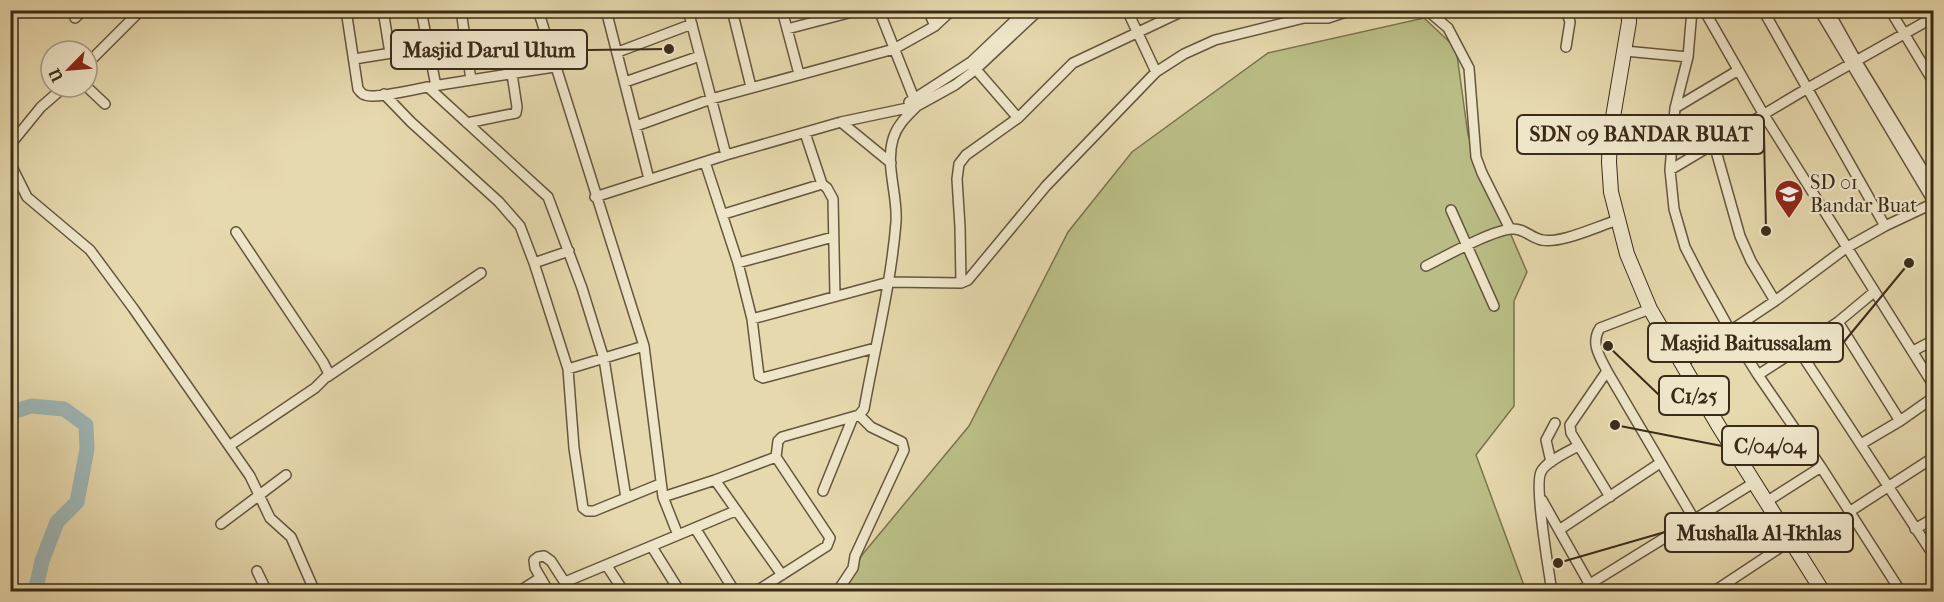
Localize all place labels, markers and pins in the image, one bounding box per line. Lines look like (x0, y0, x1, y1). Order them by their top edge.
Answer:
callout: Masjid Darul Ulum (391, 30, 587, 69)
callout: SDN 09 BANDAR BUAT (1517, 115, 1764, 154)
place label: SD 01 Bandar Buat (1810, 171, 1917, 217)
school or university icon: SD 01 Bandar Buat (1773, 178, 1805, 220)
callout: Masjid Baitussalam (1648, 323, 1843, 362)
callout: C1/25 (1659, 376, 1729, 415)
callout: C/04/04 (1722, 426, 1818, 465)
callout: Mushalla Al-Ikhlas (1665, 513, 1853, 552)

